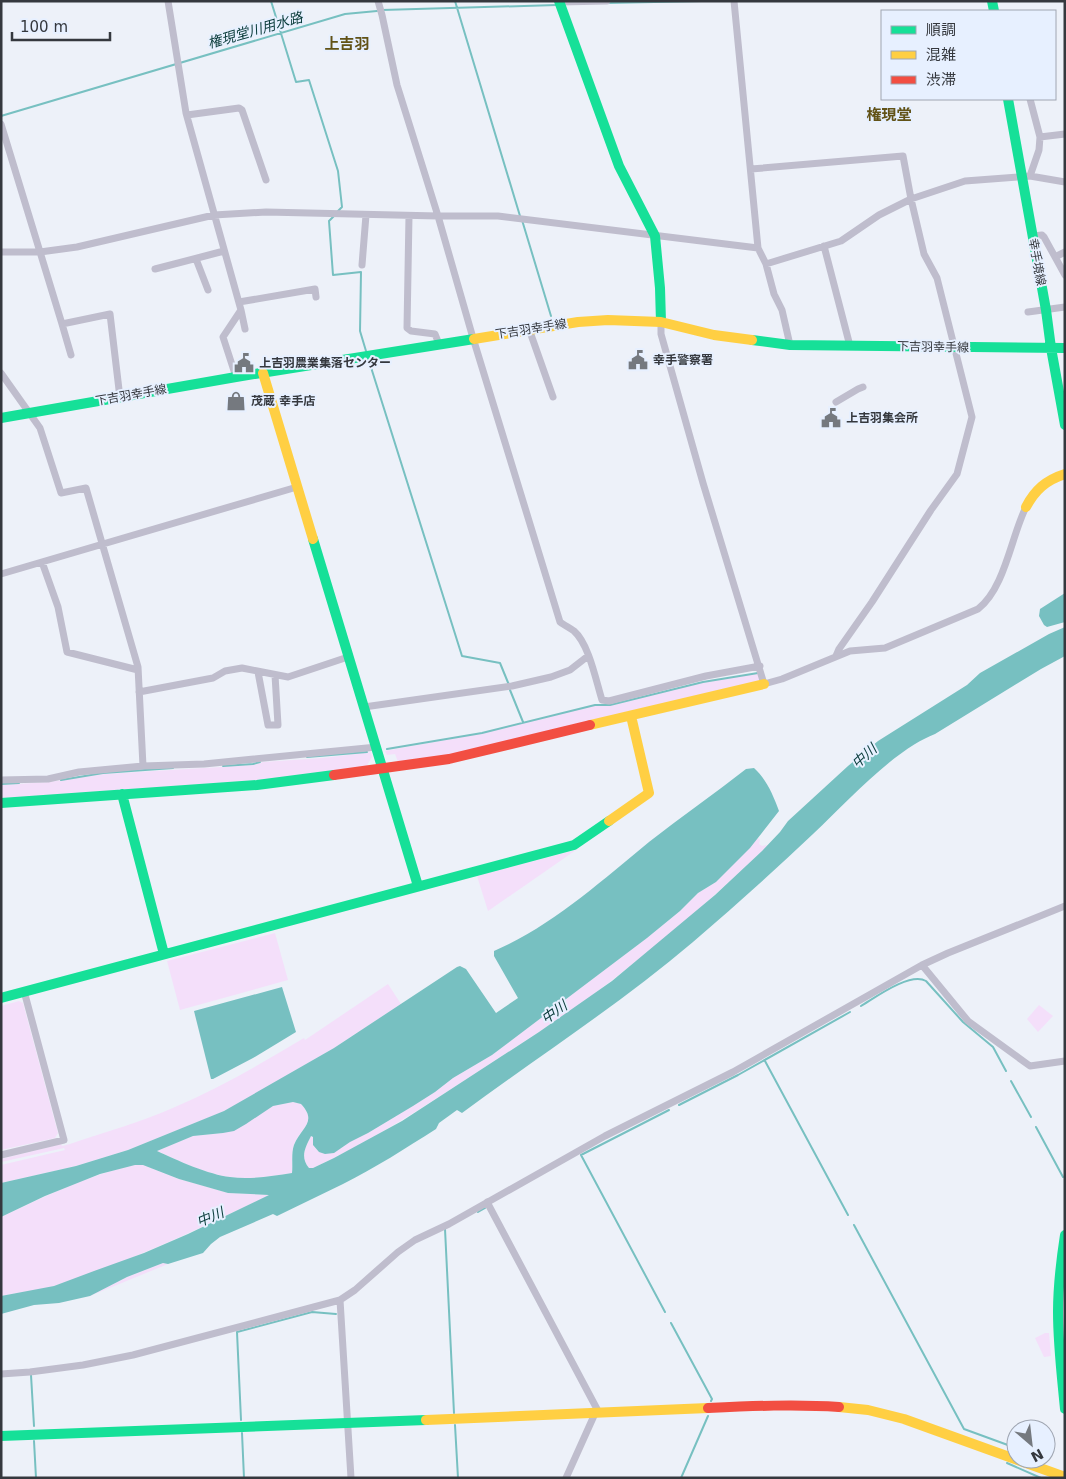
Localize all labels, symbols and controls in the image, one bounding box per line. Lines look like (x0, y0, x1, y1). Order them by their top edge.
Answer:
water label: 権現堂川用水路 (206, 9, 305, 51)
scale bar (12, 10, 110, 42)
legend (881, 10, 1056, 100)
text: 100 m (20, 18, 68, 36)
text: 順調 (926, 21, 956, 39)
district label: 上吉羽 (324, 35, 370, 53)
text: 混雑 (926, 46, 956, 64)
text: 渋滞 (926, 71, 956, 89)
district label: 権現堂 (866, 106, 912, 124)
street label: 幸手境線 (1026, 237, 1048, 287)
street label: 下吉羽幸手線 (494, 316, 568, 342)
street label: 下吉羽幸手線 (897, 339, 969, 355)
public building icon: 幸手警察署 (627, 349, 649, 371)
public building icon: 上吉羽農業集落センター (233, 352, 255, 374)
place label: 幸手警察署 (653, 353, 713, 367)
place label: 上吉羽農業集落センター (259, 356, 391, 370)
street label: 下吉羽幸手線 (94, 382, 168, 408)
shop icon: 茂蔵 幸手店 (225, 390, 247, 412)
place label: 茂蔵 幸手店 (251, 394, 315, 408)
public building icon: 上吉羽集会所 (820, 407, 842, 429)
place label: 上吉羽集会所 (846, 411, 918, 425)
water label: 中川 (848, 739, 881, 771)
water label: 中川 (538, 996, 572, 1027)
water label: 中川 (194, 1203, 228, 1230)
north arrow (1006, 1419, 1056, 1469)
text: N (1028, 1446, 1046, 1465)

